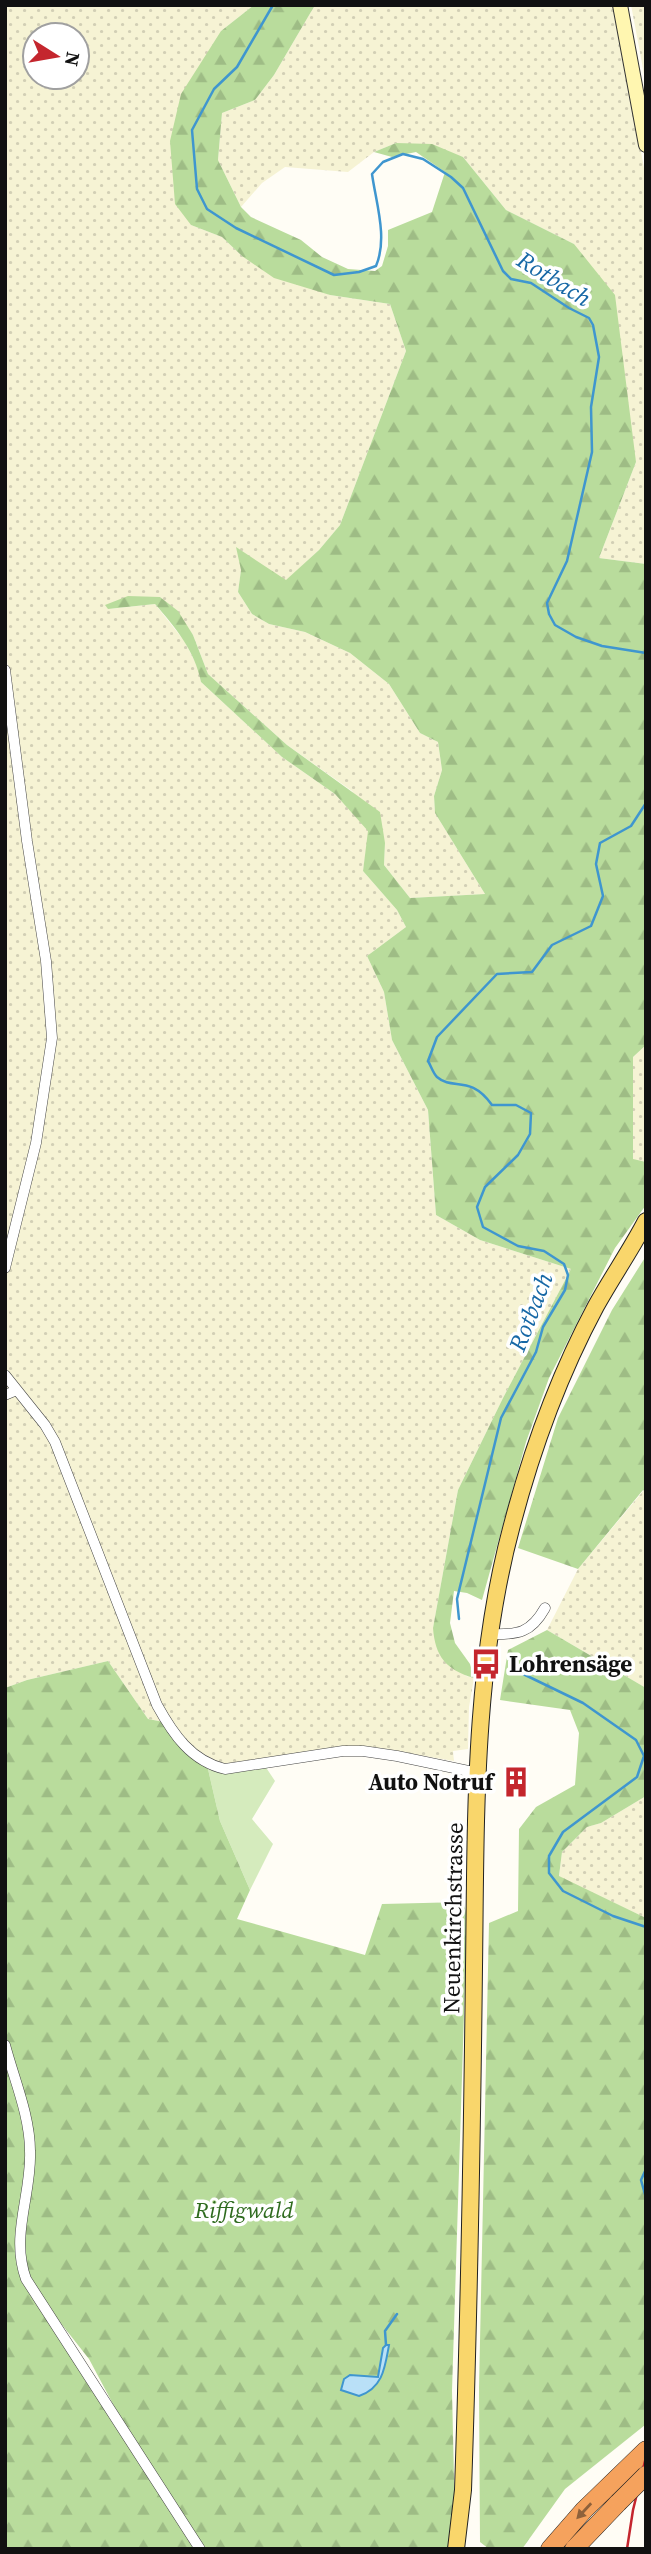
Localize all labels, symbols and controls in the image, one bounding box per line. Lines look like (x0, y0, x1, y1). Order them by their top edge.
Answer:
north arrow (21, 21, 91, 91)
text: N (59, 50, 87, 69)
water label: Rotbach (510, 242, 598, 314)
water label: Rotbach (500, 1268, 561, 1357)
bus stop icon: Lohrensäge (469, 1647, 503, 1681)
place label: Lohrensäge (509, 1648, 632, 1680)
building icon: Auto Notruf (499, 1765, 533, 1799)
place label: Auto Notruf (368, 1766, 496, 1798)
street label: Neuenkirchstrasse (435, 1822, 471, 2014)
park label: Riffigwald (193, 2194, 294, 2226)
one-way arrow (576, 2502, 592, 2520)

